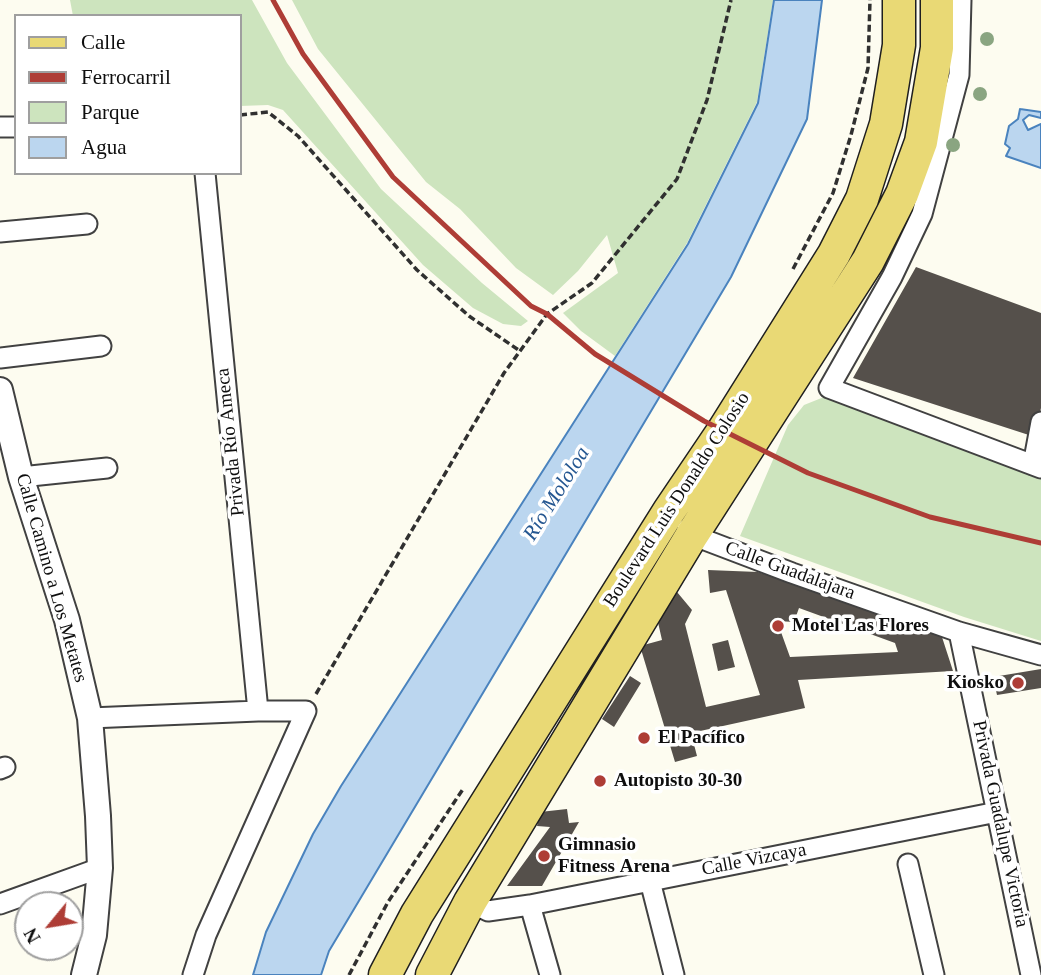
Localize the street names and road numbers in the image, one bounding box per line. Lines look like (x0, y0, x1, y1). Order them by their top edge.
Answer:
street label: Privada Río Ameca (212, 367, 250, 517)
street label: Boulevard Luis Donaldo Colosio (599, 388, 755, 612)
street label: Calle Camino a Los Metates (10, 471, 92, 685)
street label: Calle Guadalajara (722, 537, 858, 605)
street label: Privada Guadalupe Victoria (967, 718, 1033, 930)
street label: Calle Vizcaya (700, 839, 808, 881)

